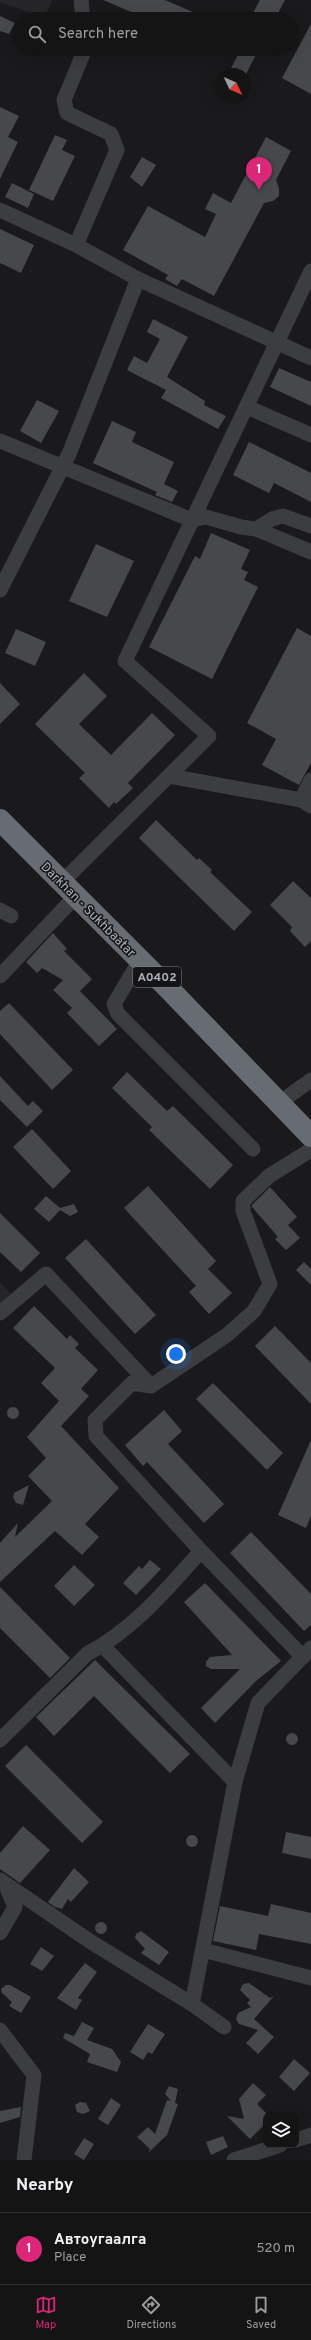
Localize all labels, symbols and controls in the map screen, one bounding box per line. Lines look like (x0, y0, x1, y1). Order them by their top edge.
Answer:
search box (12, 12, 299, 56)
icon: search (26, 23, 48, 45)
text: Search here (58, 25, 138, 44)
north arrow (215, 68, 251, 104)
pin: 1 (246, 157, 272, 190)
street label: Darkhan - Sukhbaatar (37, 860, 138, 961)
road number: A0402 (133, 967, 181, 987)
your location (166, 1344, 186, 1364)
map controls (263, 2112, 299, 2148)
button: layers (263, 2112, 299, 2148)
text: Nearby (16, 2175, 73, 2197)
text: Автоугаалга (54, 2231, 146, 2250)
text: 1 (26, 2241, 32, 2257)
text: 520 m (257, 2241, 295, 2257)
text: Place (54, 2250, 86, 2266)
tab: Map (35, 2294, 57, 2332)
tab: Directions (126, 2294, 176, 2332)
tab: Saved (246, 2294, 276, 2332)

